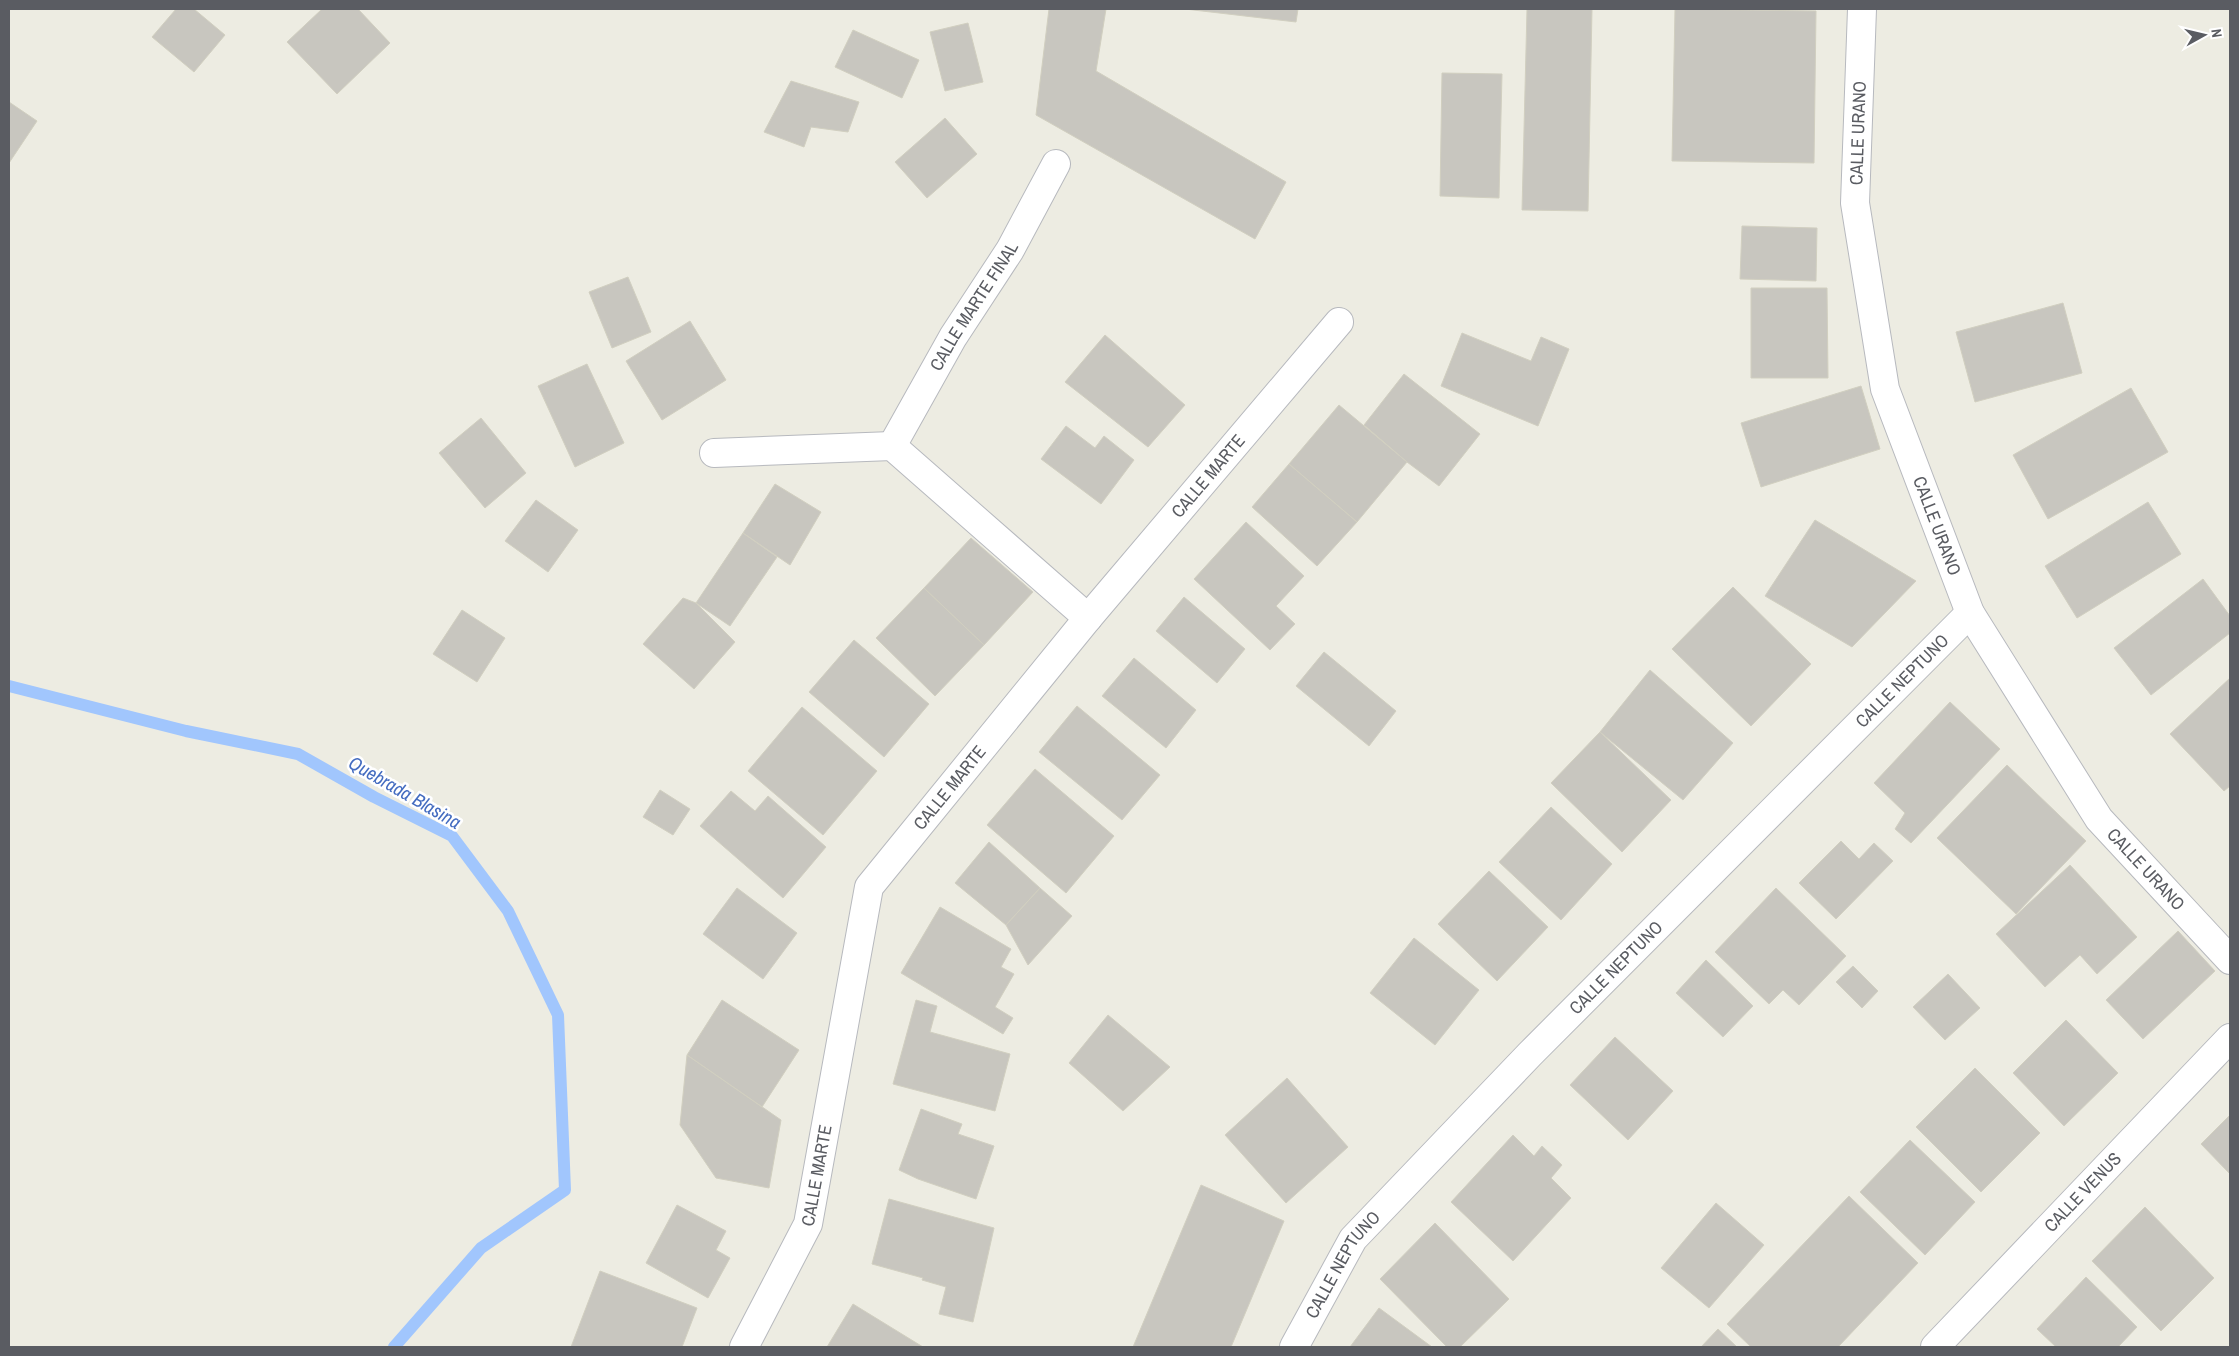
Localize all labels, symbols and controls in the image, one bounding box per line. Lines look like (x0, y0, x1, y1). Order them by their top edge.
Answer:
north arrow (2179, 10, 2229, 60)
text: N (2207, 28, 2226, 39)
street label: CALLE URANO (1843, 80, 1872, 185)
street label: CALLE MARTE FINAL (924, 237, 1024, 375)
street label: CALLE MARTE (1165, 429, 1251, 523)
street label: CALLE URANO (1907, 473, 1968, 579)
street label: CALLE NEPTUNO (1849, 628, 1954, 733)
street label: CALLE MARTE (907, 740, 991, 835)
water label: Quebrada Blasina (344, 749, 466, 835)
street label: CALLE URANO (2102, 822, 2191, 916)
street label: CALLE NEPTUNO (1563, 915, 1668, 1020)
street label: CALLE MARTE (795, 1123, 838, 1228)
street label: CALLE VENUS (2038, 1146, 2127, 1237)
street label: CALLE NEPTUNO (1299, 1205, 1386, 1323)

